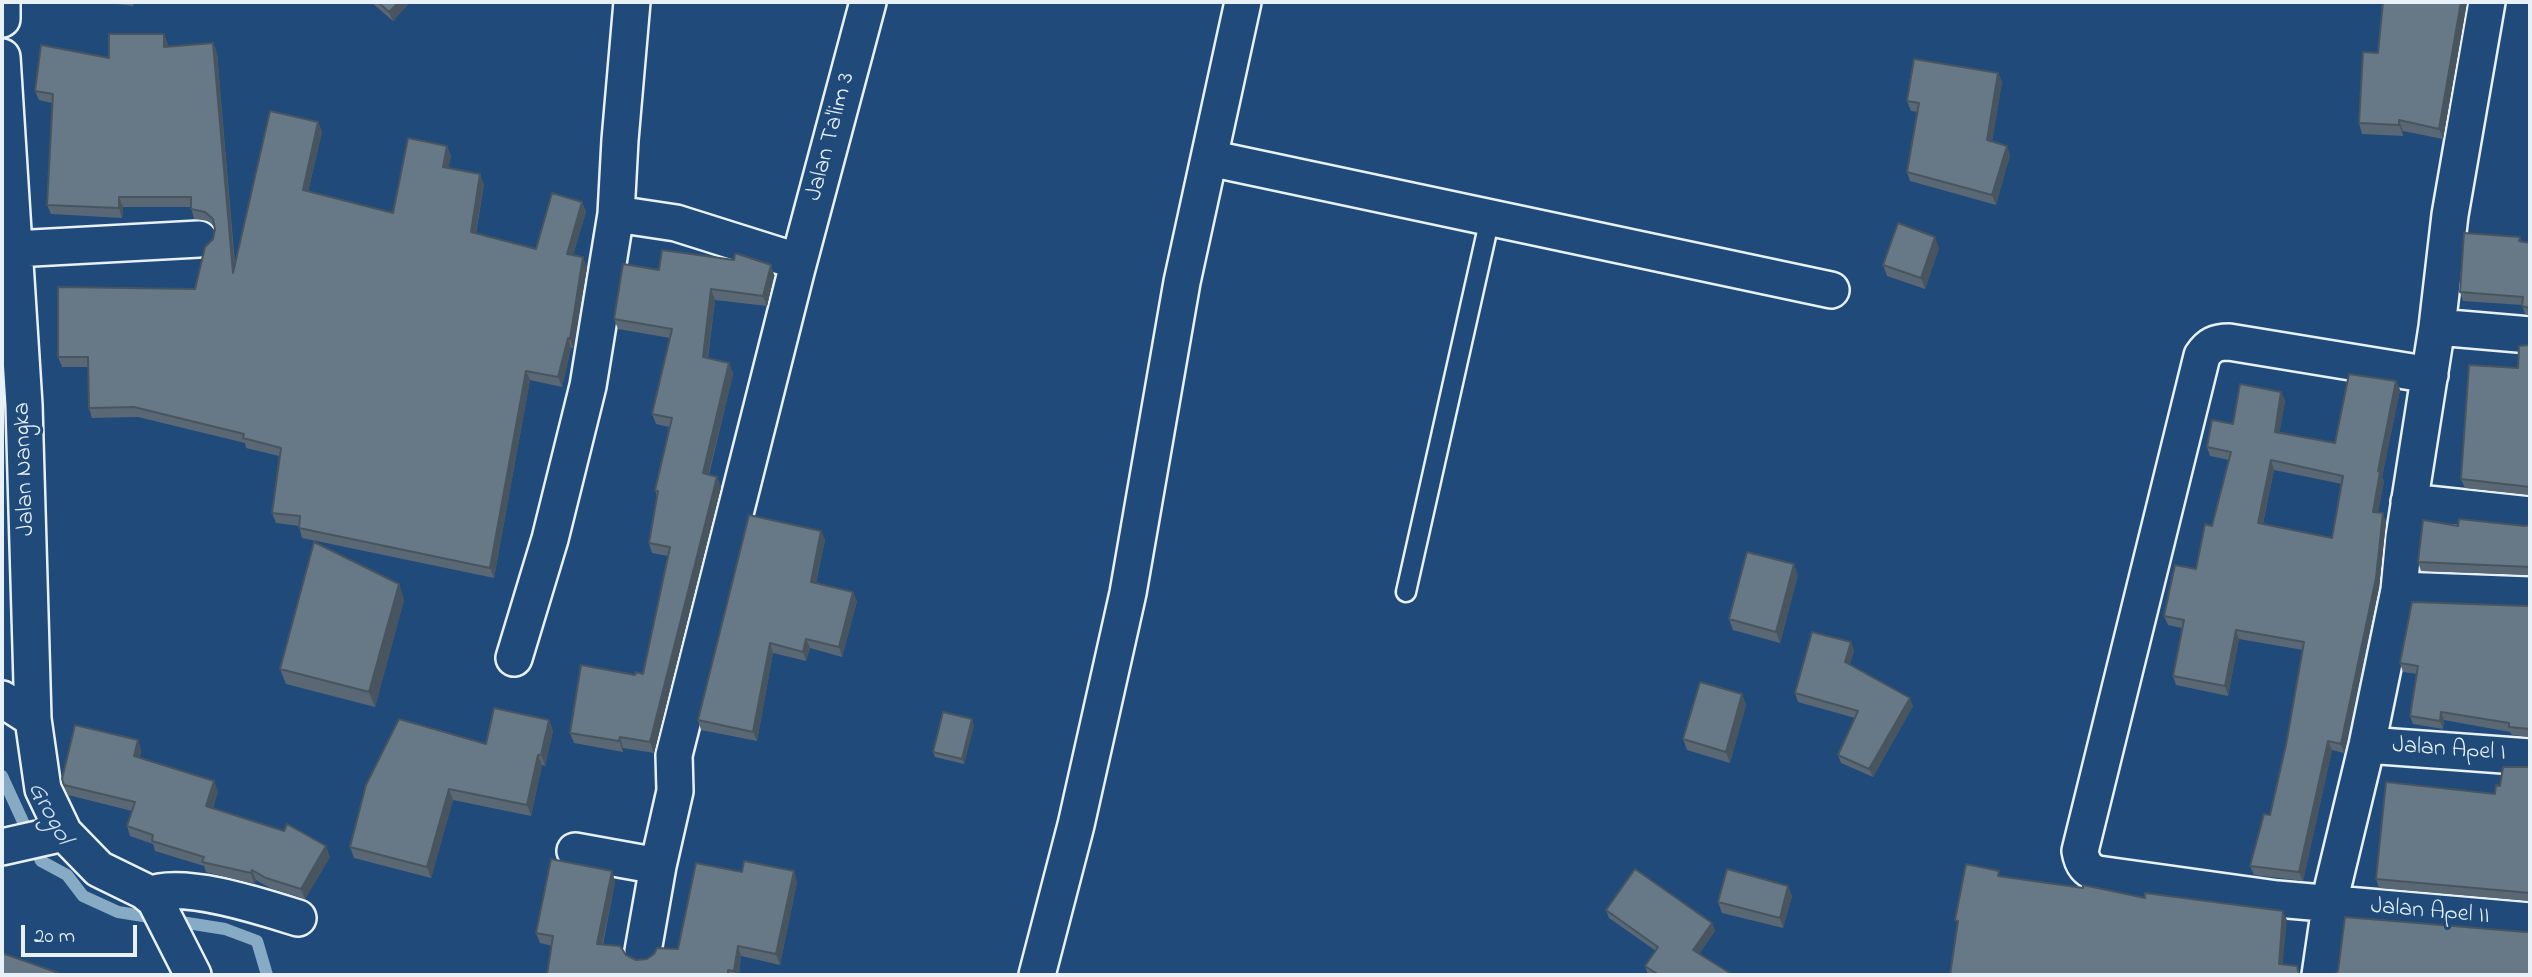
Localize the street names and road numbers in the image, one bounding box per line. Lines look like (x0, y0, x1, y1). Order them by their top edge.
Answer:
street label: Jalan Ta'lim 3 (801, 70, 863, 204)
street label: Jalan Nangka (9, 402, 43, 536)
street label: Jalan Apel I (2391, 733, 2507, 769)
street label: Jalan Apel II (2369, 893, 2491, 933)

